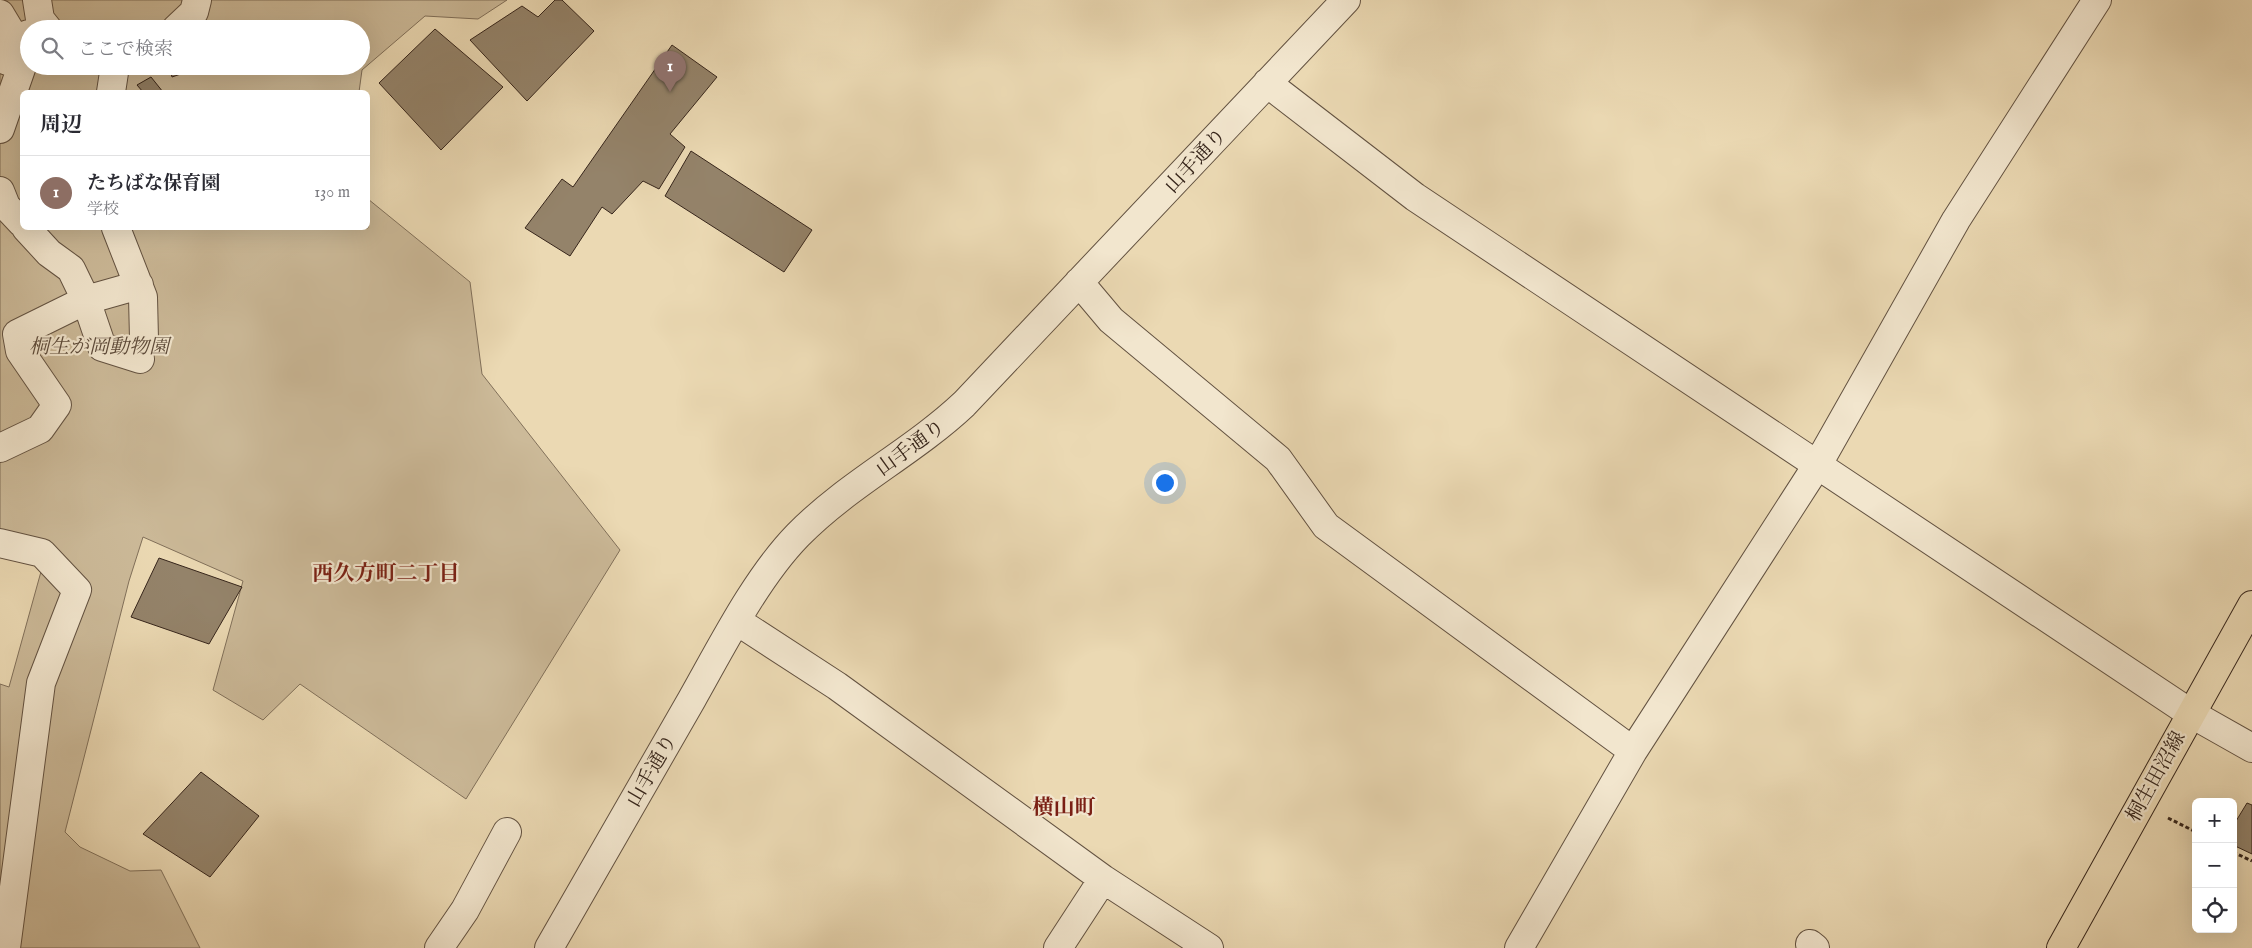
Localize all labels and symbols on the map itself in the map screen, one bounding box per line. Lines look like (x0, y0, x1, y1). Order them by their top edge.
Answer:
pin: 1 (654, 51, 686, 92)
street label: 山手通り (1160, 123, 1233, 199)
park label: 桐生が岡動物園 (29, 335, 172, 360)
street label: 山手通り (871, 415, 951, 482)
your location (1152, 470, 1178, 496)
district label: 西久方町二丁目 (313, 561, 460, 588)
street label: 桐生田沼線 (2121, 727, 2191, 827)
street label: 山手通り (621, 730, 683, 812)
district label: 横山町 (1033, 795, 1096, 822)

